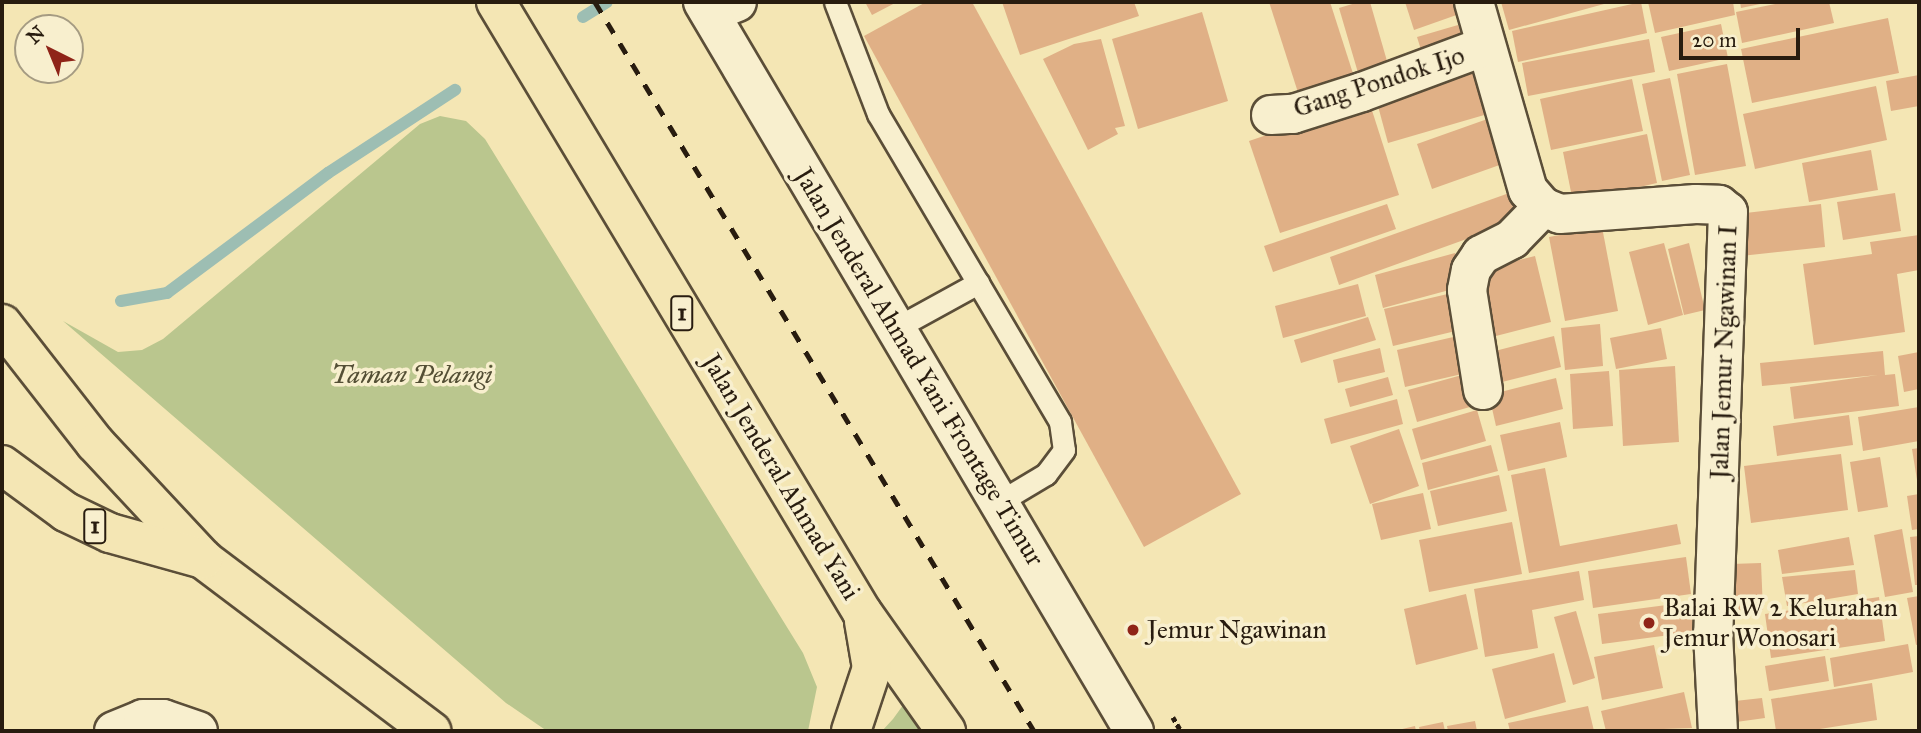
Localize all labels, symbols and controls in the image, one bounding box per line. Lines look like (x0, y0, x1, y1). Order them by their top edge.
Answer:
north arrow (14, 14, 84, 84)
scale bar (1683, 14, 1804, 58)
text: N (22, 21, 49, 49)
text: 20 m (1692, 27, 1737, 53)
street label: Gang Pondok Ijo (1290, 40, 1468, 124)
street label: Jalan Jenderal Ahmad Yani Frontage Timur (787, 162, 1051, 572)
street label: Jalan Jemur Ngawinan I (1704, 224, 1744, 480)
road number: 1 (670, 292, 694, 334)
street label: Jalan Jenderal Ahmad Yani (695, 348, 867, 606)
park label: Taman Pelangi (331, 359, 493, 391)
road number: 1 (83, 505, 107, 546)
place label: Balai RW 2 Kelurahan Jemur Wonosari (1663, 592, 1898, 654)
place label: Jemur Ngawinan (1147, 614, 1327, 646)
marker: Balai RW 2 Kelurahan Jemur Wonosari (1641, 615, 1657, 631)
marker: Jemur Ngawinan (1125, 622, 1141, 638)

